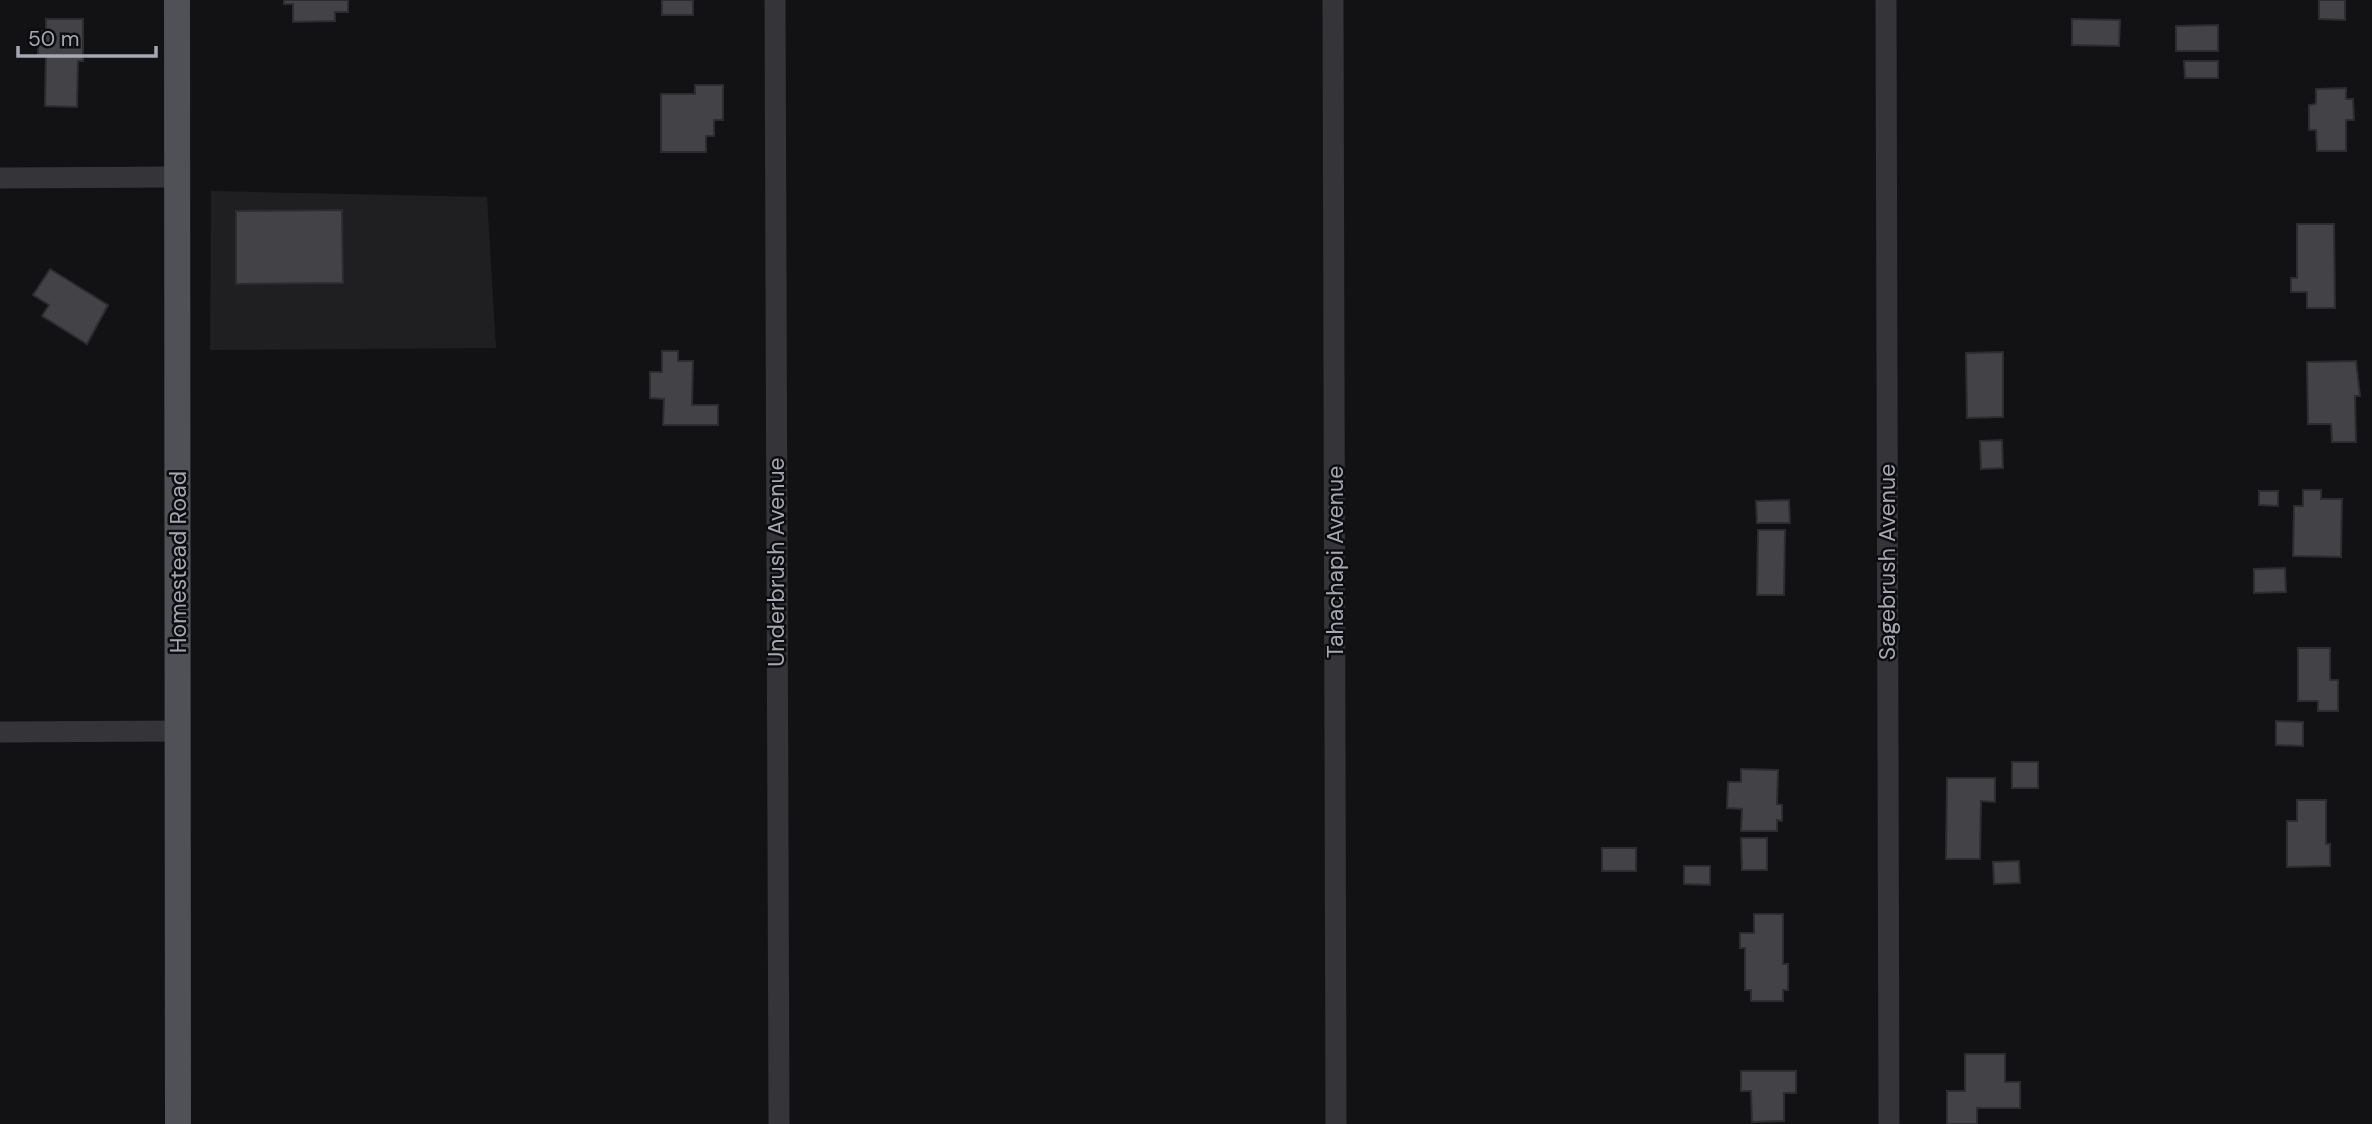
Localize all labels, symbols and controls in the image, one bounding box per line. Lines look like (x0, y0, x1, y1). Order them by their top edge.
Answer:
scale bar (18, 14, 156, 58)
text: 50 m (28, 25, 79, 53)
street label: Underbrush Avenue (761, 457, 791, 667)
street label: Sagebrush Avenue (1872, 464, 1902, 660)
street label: Tahachapi Avenue (1320, 466, 1350, 658)
street label: Homestead Road (163, 471, 193, 653)

